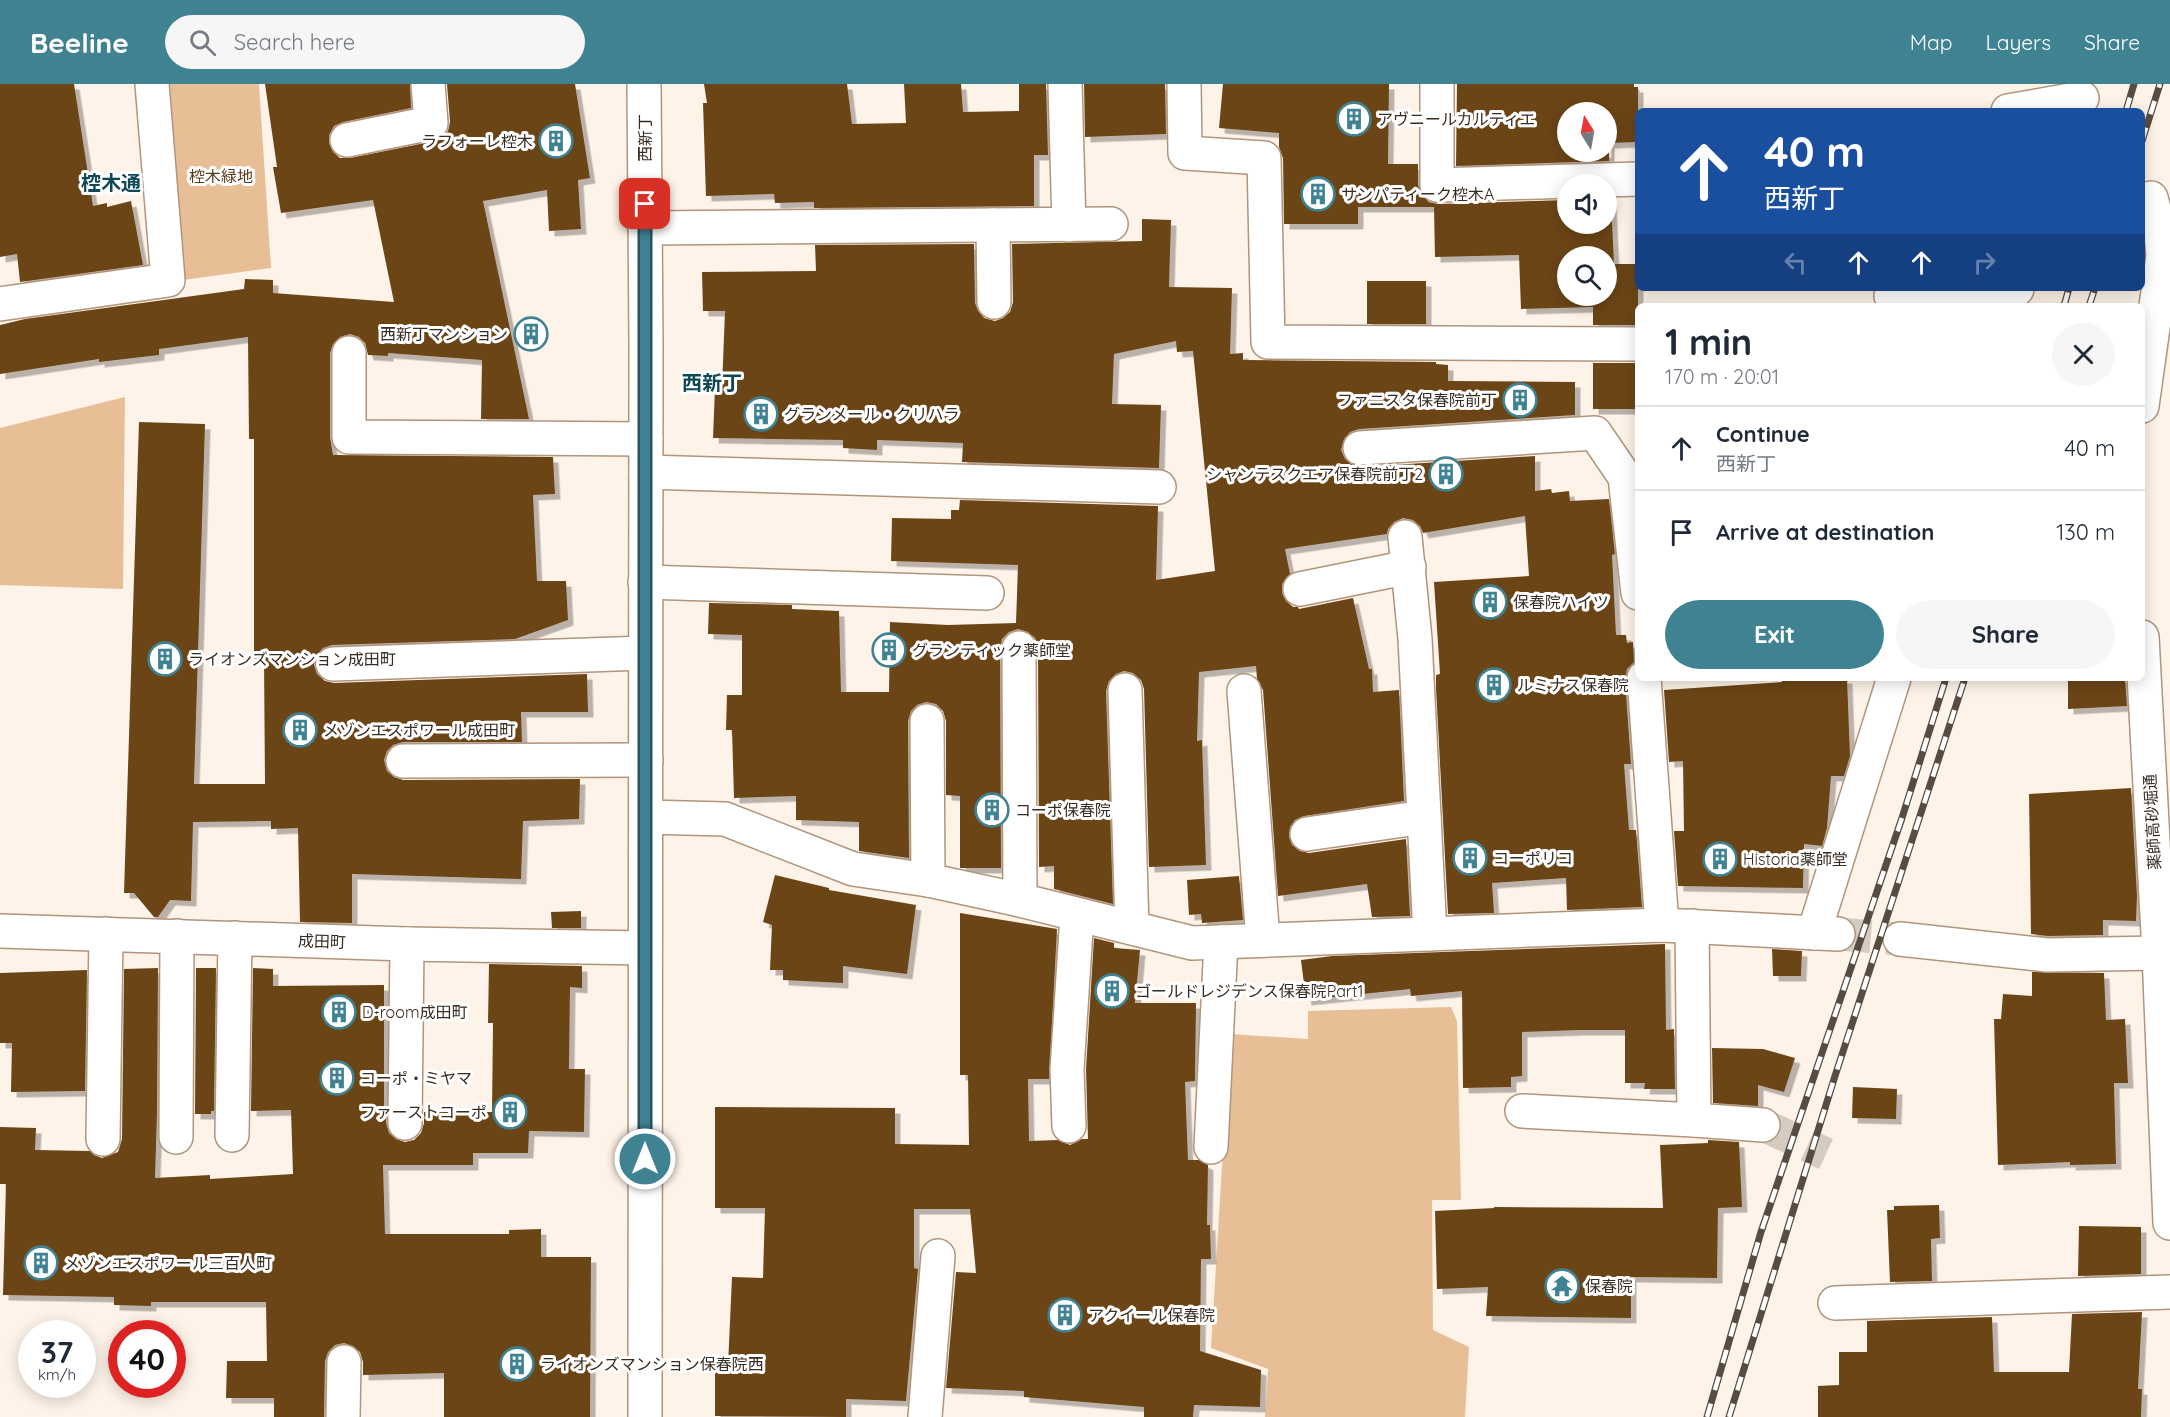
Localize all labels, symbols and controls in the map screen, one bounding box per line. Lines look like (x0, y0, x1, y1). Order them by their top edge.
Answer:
search box (165, 15, 585, 69)
text: Beeline (30, 25, 129, 60)
icon: search (186, 26, 219, 59)
text: Search here (234, 28, 355, 56)
text: Map (1910, 29, 1953, 55)
text: Layers (1986, 29, 2051, 55)
text: Share (2084, 29, 2140, 55)
building icon: アヴニールカルティエ (1336, 101, 1372, 137)
north arrow (1557, 102, 1617, 162)
map controls (1557, 102, 1617, 306)
place label: アヴニールカルティエ (1377, 109, 1536, 129)
street label: 西新丁 (635, 114, 655, 162)
building icon: ラフォーレ椌木 (538, 123, 574, 159)
text: 40 m (1764, 125, 1865, 178)
place label: ラフォーレ椌木 (421, 131, 533, 151)
icon: ahead (1665, 132, 1743, 210)
park label: 椌木緑地 (189, 166, 253, 186)
district label: 椌木通 (81, 170, 141, 195)
button: sound (1557, 174, 1617, 234)
building icon: サンパティーク椌木A (1300, 176, 1336, 212)
pin (619, 178, 670, 229)
text: 西新丁 (1764, 181, 1845, 215)
place label: サンパティーク椌木A (1341, 184, 1494, 204)
icon: arrive (628, 187, 661, 220)
button: search (1557, 246, 1617, 306)
icon: left (1779, 246, 1812, 279)
icon: ahead (1842, 246, 1875, 279)
icon: ahead (1905, 246, 1938, 279)
icon: right (1968, 246, 2001, 279)
building icon: 西新丁マンション (513, 316, 549, 352)
text: 1 min (1665, 319, 1752, 364)
button: close (2052, 323, 2115, 386)
place label: 西新丁マンション (380, 324, 508, 344)
text: 170 m · 20:01 (1665, 364, 1779, 389)
district label: 西新丁 (682, 370, 742, 395)
building icon: ファニスタ保春院前丁 (1502, 382, 1538, 418)
place label: ファニスタ保春院前丁 (1337, 390, 1497, 410)
building icon: グランメール・クリハラ (743, 396, 779, 432)
place label: グランメール・クリハラ (784, 404, 960, 424)
text: Continue (1716, 420, 1810, 448)
icon: ahead (1665, 432, 1698, 465)
text: 40 m (2064, 434, 2115, 462)
text: 西新丁 (1716, 451, 1776, 476)
building icon: シャンテスクエア保春院前丁2 (1428, 456, 1464, 492)
place label: シャンテスクエア保春院前丁2 (1206, 464, 1423, 484)
icon: arrive (1665, 516, 1698, 549)
text: Arrive at destination (1716, 518, 1934, 546)
text: 130 m (2056, 518, 2115, 546)
building icon: 保春院ハイツ (1472, 584, 1508, 620)
place label: 保春院ハイツ (1513, 592, 1609, 612)
button: Exit (1665, 600, 1884, 669)
button: Share (1896, 600, 2115, 669)
building icon: グランティック薬師堂 (871, 632, 907, 668)
place label: グランティック薬師堂 (912, 640, 1071, 660)
building icon: ライオンズマンション成田町 (147, 641, 183, 677)
place label: ライオンズマンション成田町 (188, 649, 396, 669)
building icon: ルミナス保春院 (1476, 667, 1512, 703)
place label: ルミナス保春院 (1517, 675, 1629, 695)
building icon: メゾンエスポワール成田町 (282, 712, 318, 748)
place label: メゾンエスポワール成田町 (323, 720, 515, 740)
street label: 薬師高砂堀通 (2140, 774, 2164, 870)
building icon: コーポ保春院 (974, 792, 1010, 828)
place label: コーポ保春院 (1015, 800, 1111, 820)
building icon: コーポリコ (1452, 840, 1488, 876)
building icon: Historia薬師堂 (1702, 841, 1738, 877)
place label: コーポリコ (1493, 848, 1573, 868)
place label: Historia薬師堂 (1743, 849, 1848, 869)
street label: 成田町 (298, 930, 346, 952)
building icon: ゴールドレジデンス保春院Part1 (1094, 973, 1130, 1009)
place label: ゴールドレジデンス保春院Part1 (1135, 981, 1363, 1001)
building icon: D-room成田町 (321, 994, 357, 1030)
place label: D-room成田町 (362, 1002, 467, 1022)
building icon: コーポ・ミヤマ (319, 1060, 355, 1096)
place label: コーポ・ミヤマ (360, 1068, 472, 1088)
building icon: ファーストコーポ (492, 1094, 528, 1130)
place label: ファーストコーポ (360, 1102, 487, 1122)
position arrow (613, 1127, 677, 1191)
building icon: メゾンエスポワール三百人町 (23, 1245, 59, 1281)
place label: メゾンエスポワール三百人町 (64, 1253, 272, 1273)
temple icon: 保春院 (1544, 1268, 1580, 1304)
place label: 保春院 (1585, 1276, 1633, 1296)
building icon: アクイール保春院 (1047, 1297, 1083, 1333)
place label: アクイール保春院 (1088, 1305, 1215, 1325)
speed limit sign: 40 (108, 1320, 186, 1398)
text: 37 (41, 1333, 73, 1371)
building icon: ライオンズマンション保春院西 (499, 1346, 535, 1382)
place label: ライオンズマンション保春院西 (540, 1354, 764, 1374)
text: km/h (38, 1365, 76, 1384)

